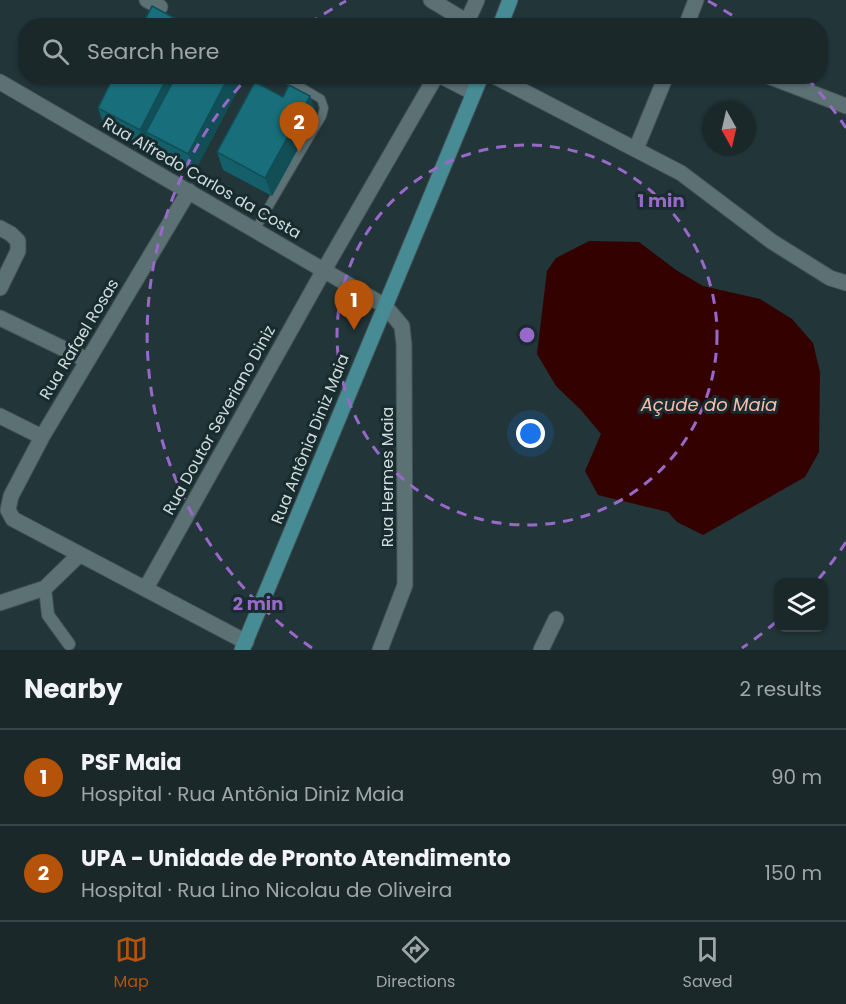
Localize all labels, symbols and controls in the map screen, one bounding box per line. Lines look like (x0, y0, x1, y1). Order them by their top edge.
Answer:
search box (18, 18, 828, 84)
icon: search (39, 35, 72, 68)
text: Search here (87, 36, 220, 67)
pin: 2 (280, 102, 318, 152)
north arrow (702, 102, 756, 156)
street label: Rua Alfredo Carlos da Costa (99, 112, 305, 244)
text: 1 min (637, 188, 685, 213)
street label: Rua Rafael Rosas (34, 274, 124, 404)
pin: 1 (334, 280, 374, 330)
street label: Rua Doutor Severiano Diniz (157, 321, 281, 519)
centre of rings (517, 325, 537, 345)
street label: Rua Antônia Diniz Maia (265, 350, 355, 528)
water label: Açude do Maia (640, 392, 777, 417)
street label: Rua Hermes Maia (376, 407, 399, 547)
your location (516, 419, 545, 448)
map controls (774, 578, 828, 632)
button: layers (774, 578, 828, 632)
text: 2 min (233, 591, 283, 616)
text: Nearby (24, 671, 122, 707)
text: 2 results (739, 675, 822, 703)
text: PSF Maia (81, 747, 182, 778)
text: 1 (40, 763, 47, 791)
text: 90 m (771, 763, 822, 791)
text: Hospital · Rua Antônia Diniz Maia (81, 780, 404, 808)
text: UPA - Unidade de Pronto Atendimento (81, 843, 511, 874)
text: 2 (38, 859, 49, 887)
text: 150 m (765, 859, 822, 887)
text: Hospital · Rua Lino Nicolau de Oliveira (81, 876, 452, 904)
tab: Map (114, 933, 149, 994)
tab: Directions (376, 933, 455, 994)
tab: Saved (683, 933, 732, 994)

